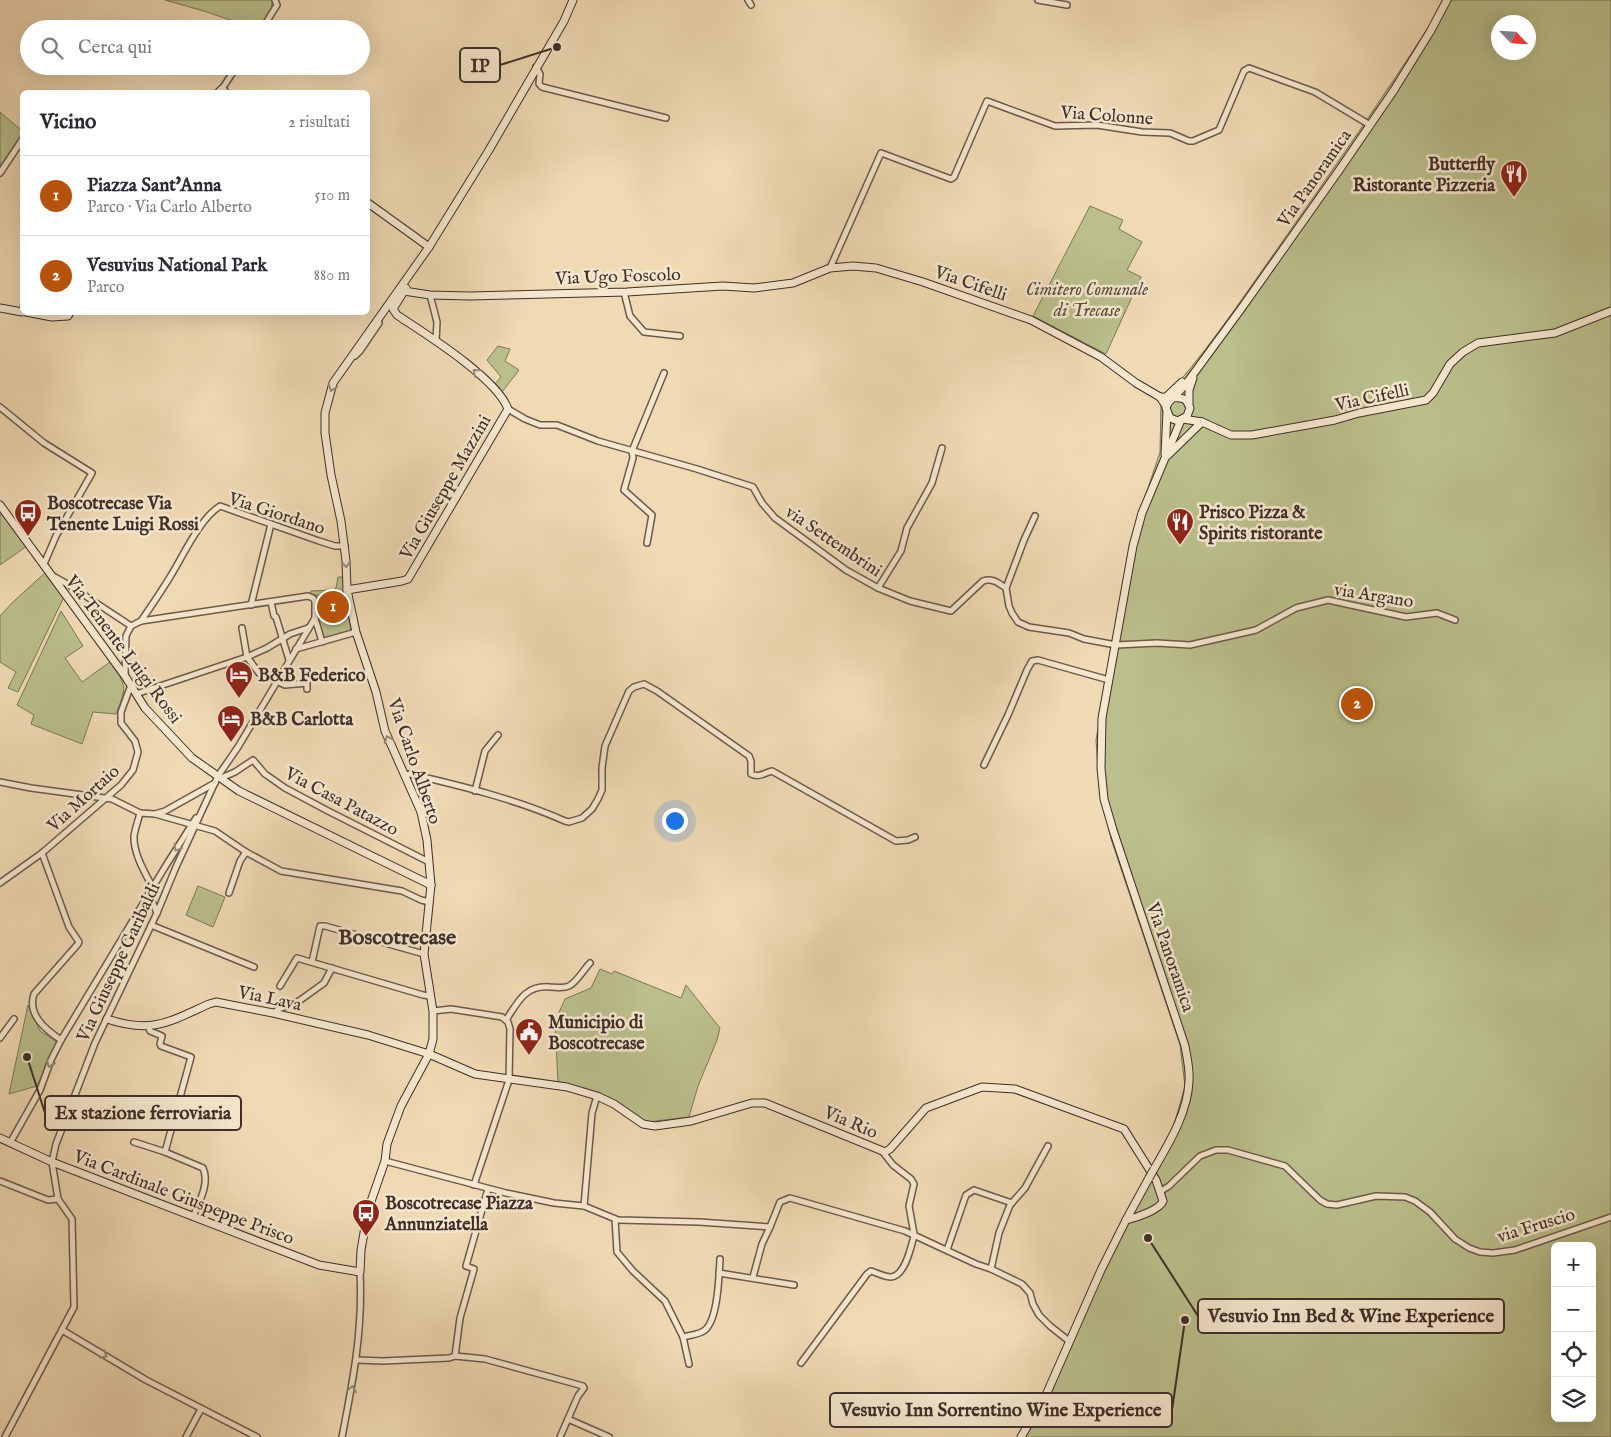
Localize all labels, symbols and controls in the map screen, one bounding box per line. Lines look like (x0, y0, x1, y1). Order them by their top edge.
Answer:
north arrow (1491, 15, 1536, 60)
search box (20, 20, 370, 75)
icon: search (38, 34, 66, 62)
text: Cerca qui (78, 36, 152, 60)
callout: IP (460, 48, 500, 82)
text: IP (470, 55, 490, 79)
street label: Via Colonne (1059, 102, 1154, 131)
text: Vicino (40, 109, 96, 136)
text: 2 risultati (288, 113, 350, 133)
street label: Via Panoramica (1272, 125, 1358, 233)
place label: Butterfly Ristorante Pizzeria (1353, 154, 1496, 198)
restaurant icon: Butterfly Ristorante Pizzeria (1499, 159, 1529, 198)
text: Piazza Sant'Anna (87, 174, 222, 198)
text: 1 (53, 186, 59, 206)
text: 510 m (315, 186, 350, 206)
text: Parco · Via Carlo Alberto (87, 198, 252, 218)
text: Vesuvius National Park (87, 254, 267, 278)
street label: Via Cifelli (930, 261, 1010, 308)
street label: Via Ugo Foscolo (554, 264, 681, 291)
text: 2 (52, 266, 60, 286)
text: 880 m (314, 266, 350, 286)
text: Parco (87, 278, 124, 298)
park label: Cimitero Comunale di Trecase (1026, 279, 1148, 323)
one-way arrow (473, 370, 482, 378)
street label: Via Cifelli (1332, 379, 1412, 418)
one-way arrow (328, 383, 338, 391)
street label: Via Giuseppe Mazzini (395, 411, 497, 565)
street label: Via Giordano (224, 488, 328, 541)
place label: Boscotrecase Via Tenente Luigi Rossi (46, 493, 199, 537)
bus stop icon: Boscotrecase Via Tenente Luigi Rossi (13, 498, 43, 537)
street label: via Settembrini (780, 501, 886, 583)
place label: Prisco Pizza & Spirits ristorante (1199, 502, 1323, 546)
restaurant icon: Prisco Pizza & Spirits ristorante (1165, 507, 1195, 546)
one-way arrow (341, 561, 352, 569)
street label: Via Tenente Luigi Rossi (59, 570, 186, 729)
street label: via Argano (1332, 579, 1415, 614)
pin: 1 (317, 588, 349, 626)
hotel icon: B&B Federico (224, 660, 254, 699)
place label: B&B Federico (258, 665, 366, 688)
pin: 2 (1341, 685, 1373, 723)
street label: Via Carlo Alberto (381, 695, 446, 828)
hotel icon: B&B Carlotta (216, 704, 246, 743)
place label: B&B Carlotta (250, 709, 354, 732)
one-way arrow (384, 735, 395, 744)
street label: Via Mortaio (42, 760, 125, 838)
street label: Via Casa Patazzo (280, 762, 402, 842)
your location (662, 808, 688, 834)
one-way arrow (173, 843, 183, 852)
street label: Via Giuseppe Garibaldi (72, 879, 166, 1047)
street label: Via Panoramica (1140, 899, 1199, 1015)
district label: Boscotrecase (338, 924, 456, 952)
street label: Via Lava (235, 981, 304, 1017)
place label: Municipio di Boscotrecase (548, 1012, 645, 1056)
public building icon: Municipio di Boscotrecase (514, 1017, 544, 1056)
one-way arrow (45, 1059, 56, 1068)
callout: Ex stazione ferroviaria (45, 1096, 241, 1130)
street label: Via Rio (819, 1101, 881, 1145)
text: Ex stazione ferroviaria (55, 1102, 232, 1126)
street label: Via Cardinale Giuspeppe Prisco (69, 1145, 297, 1251)
place label: Boscotrecase Piazza Annunziatella (384, 1193, 534, 1237)
bus stop icon: Boscotrecase Piazza Annunziatella (351, 1198, 381, 1237)
street label: via Fruscio (1495, 1204, 1578, 1249)
map controls (1551, 1242, 1596, 1422)
button: + (1551, 1242, 1596, 1287)
button: − (1551, 1287, 1596, 1332)
callout: Vesuvio Inn Bed & Wine Experience (1198, 1299, 1504, 1333)
text: Vesuvio Inn Bed & Wine Experience (1207, 1305, 1494, 1329)
button: locate (1551, 1332, 1596, 1377)
one-way arrow (98, 1348, 107, 1358)
button: layers (1551, 1377, 1596, 1422)
one-way arrow (346, 1385, 356, 1394)
callout: Vesuvio Inn Sorrentino Wine Experience (830, 1393, 1172, 1427)
text: Vesuvio Inn Sorrentino Wine Experience (839, 1399, 1162, 1423)

